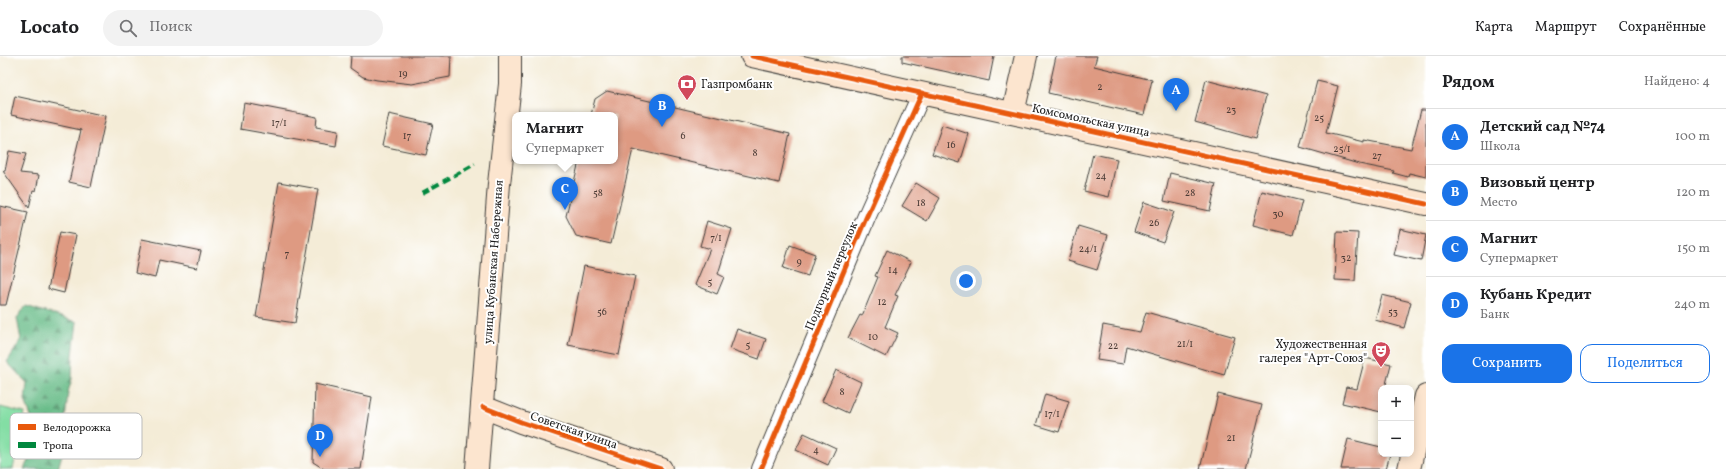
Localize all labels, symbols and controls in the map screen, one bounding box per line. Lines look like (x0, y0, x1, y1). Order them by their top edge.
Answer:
search box (103, 10, 383, 46)
text: Locato (20, 15, 79, 41)
icon: search (117, 17, 139, 39)
text: Поиск (149, 17, 192, 38)
text: Карта (1475, 18, 1513, 37)
text: Маршрут (1535, 18, 1597, 37)
text: Сохранённые (1619, 18, 1706, 37)
house number: 19 (398, 67, 408, 81)
text: Рядом (1442, 71, 1495, 94)
bank icon: Газпромбанк (676, 73, 698, 101)
text: Найдено: 4 (1644, 73, 1710, 91)
place label: Газпромбанк (701, 77, 773, 93)
pin: A (1163, 78, 1189, 111)
house number: 2 (1097, 80, 1103, 94)
pin: B (649, 94, 675, 127)
street label: Комсомольская улица (1030, 101, 1151, 141)
house number: 23 (1226, 103, 1236, 117)
house number: 25 (1314, 111, 1324, 125)
popup (512, 112, 618, 164)
house number: 17/1 (271, 116, 287, 130)
text: Детский сад №74 (1480, 117, 1605, 138)
text: Магнит (526, 119, 584, 140)
text: A (1450, 128, 1460, 146)
text: 100 m (1675, 128, 1710, 146)
house number: 17 (403, 129, 412, 143)
house number: 6 (680, 129, 686, 143)
house number: 16 (947, 138, 955, 152)
text: Школа (1480, 138, 1520, 156)
text: Супермаркет (526, 140, 604, 158)
house number: 25/1 (1333, 142, 1351, 156)
house number: 8 (752, 146, 758, 160)
house number: 27 (1372, 149, 1382, 163)
house number: 24 (1095, 169, 1107, 183)
text: Визовый центр (1480, 173, 1595, 194)
pin: C (552, 177, 578, 210)
street label: улица Кубанская Набережная (480, 180, 508, 345)
text: B (1451, 184, 1459, 202)
text: 120 m (1676, 184, 1710, 202)
house number: 58 (593, 186, 603, 200)
house number: 28 (1185, 186, 1195, 200)
text: Место (1480, 194, 1517, 212)
house number: 18 (917, 196, 925, 210)
house number: 30 (1273, 207, 1283, 221)
house number: 26 (1149, 216, 1159, 230)
street label: Подгорный переулок (802, 219, 862, 333)
text: Магнит (1480, 229, 1537, 250)
house number: 7/1 (710, 231, 722, 245)
text: C (1451, 240, 1459, 258)
text: 150 m (1677, 240, 1710, 258)
house number: 24/1 (1079, 242, 1097, 256)
house number: 7 (285, 247, 290, 261)
text: Супермаркет (1480, 250, 1558, 268)
house number: 32 (1341, 251, 1351, 265)
house number: 9 (796, 255, 802, 269)
house number: 14 (888, 263, 898, 277)
your location (956, 271, 976, 291)
house number: 5 (708, 275, 713, 289)
text: Кубань Кредит (1480, 285, 1591, 306)
house number: 12 (877, 295, 887, 309)
text: D (1450, 296, 1460, 314)
text: 240 m (1674, 296, 1710, 314)
house number: 56 (597, 305, 607, 319)
house number: 53 (1388, 305, 1398, 319)
text: Банк (1480, 306, 1509, 324)
house number: 10 (868, 330, 878, 344)
house number: 21/1 (1177, 337, 1193, 351)
place label: Художественная галерея "Арт-Союз" (1259, 337, 1367, 367)
house number: 5 (746, 338, 751, 352)
house number: 22 (1108, 339, 1118, 353)
theatre icon: Художественная галерея "Арт-Союз" (1370, 340, 1392, 368)
button: Сохранить (1442, 344, 1572, 383)
button: Поделиться (1580, 344, 1710, 383)
house number: 8 (839, 385, 845, 399)
map controls (1378, 385, 1414, 457)
button: + (1378, 385, 1414, 421)
house number: 17/1 (1044, 407, 1060, 421)
street label: Советская улица (528, 409, 619, 453)
legend (10, 413, 142, 459)
text: Велодорожка (43, 421, 112, 436)
button: − (1378, 421, 1414, 457)
pin: D (307, 424, 333, 457)
house number: 21 (1226, 431, 1236, 445)
text: Тропа (43, 439, 74, 454)
house number: 4 (813, 443, 819, 457)

